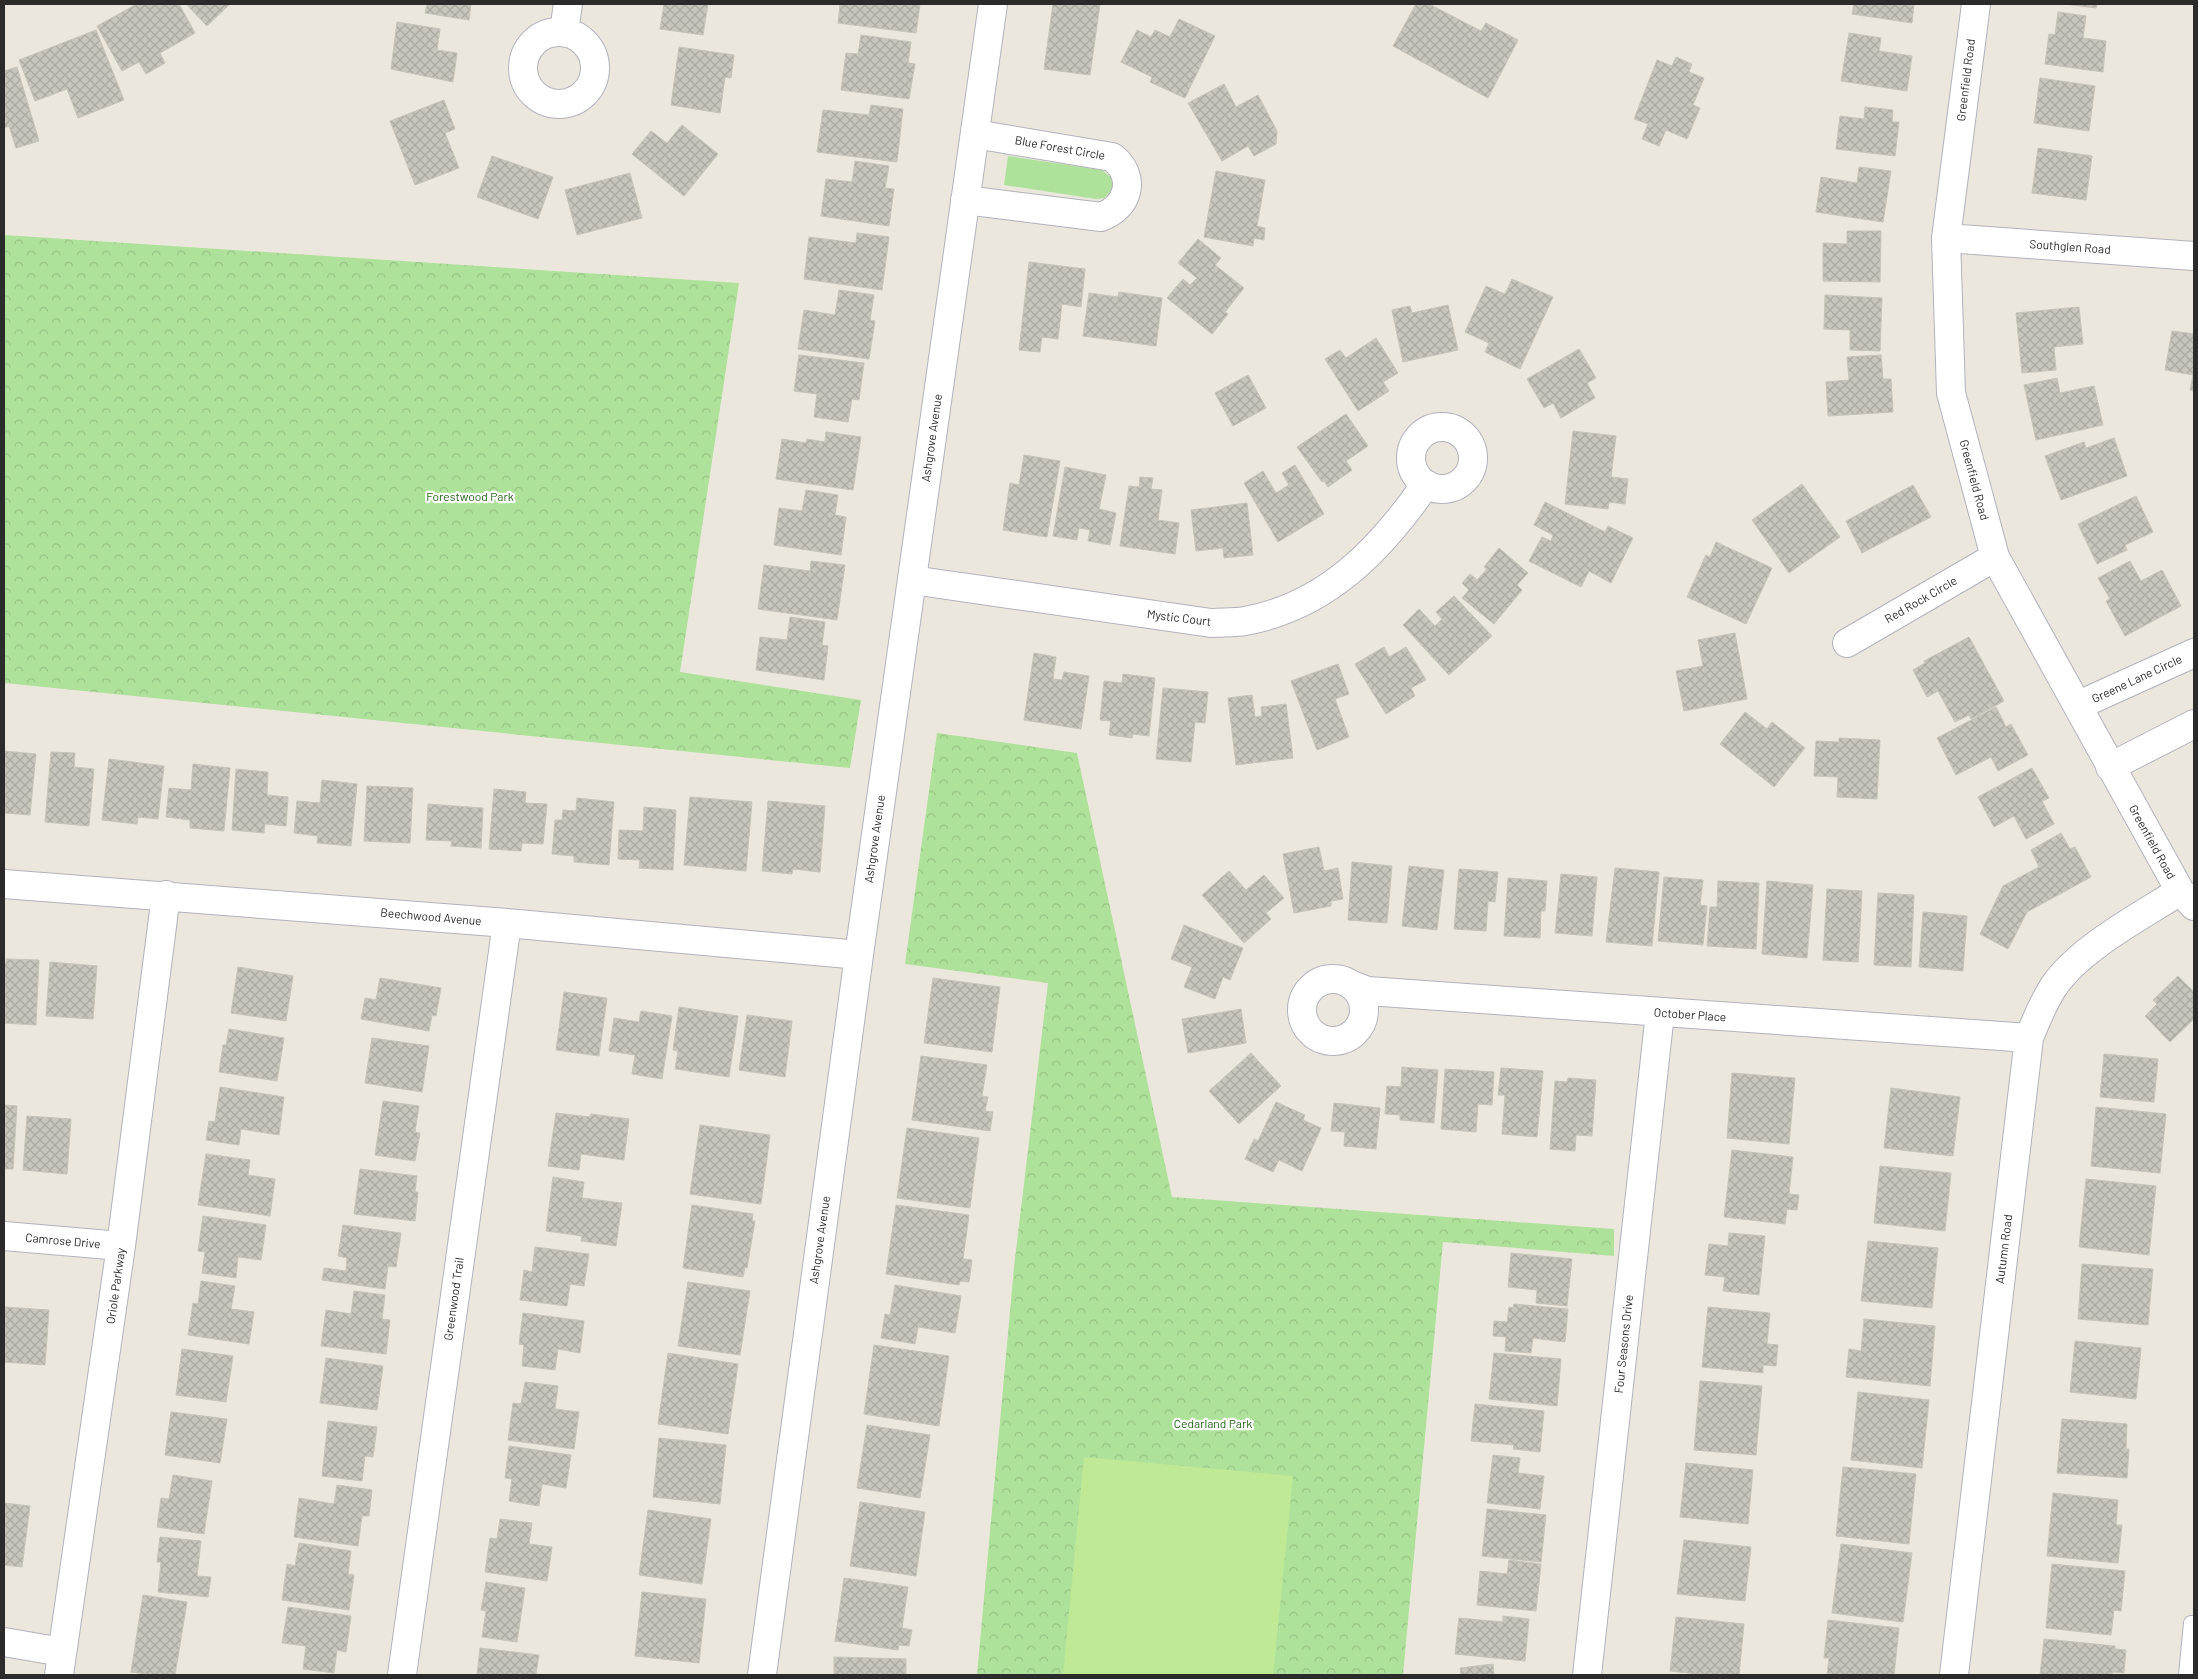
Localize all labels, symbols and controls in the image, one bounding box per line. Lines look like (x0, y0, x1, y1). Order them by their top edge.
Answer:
street label: Greenfield Road (1953, 38, 1977, 122)
street label: Blue Forest Circle (1014, 132, 1106, 162)
street label: Southglen Road (2029, 236, 2111, 256)
street label: Ashgrove Avenue (918, 393, 944, 483)
street label: Greenfield Road (1957, 438, 1992, 522)
park label: Forestwood Park (426, 489, 514, 503)
street label: Red Rock Circle (1882, 573, 1959, 626)
street label: Mystic Court (1146, 606, 1212, 628)
street label: Greene Lane Circle (2089, 651, 2184, 705)
street label: Ashgrove Avenue (861, 794, 887, 884)
street label: Greenfield Road (2127, 802, 2179, 881)
street label: Beechwood Avenue (380, 905, 482, 927)
street label: October Place (1653, 1004, 1727, 1024)
street label: Ashgrove Avenue (806, 1195, 832, 1285)
street label: Autumn Road (1992, 1213, 2014, 1284)
street label: Camrose Drive (25, 1230, 101, 1250)
street label: Oriole Parkway (103, 1246, 127, 1325)
street label: Greenwood Trail (440, 1256, 466, 1341)
street label: Four Seasons Drive (1611, 1294, 1635, 1394)
park label: Cedarland Park (1174, 1416, 1252, 1430)

